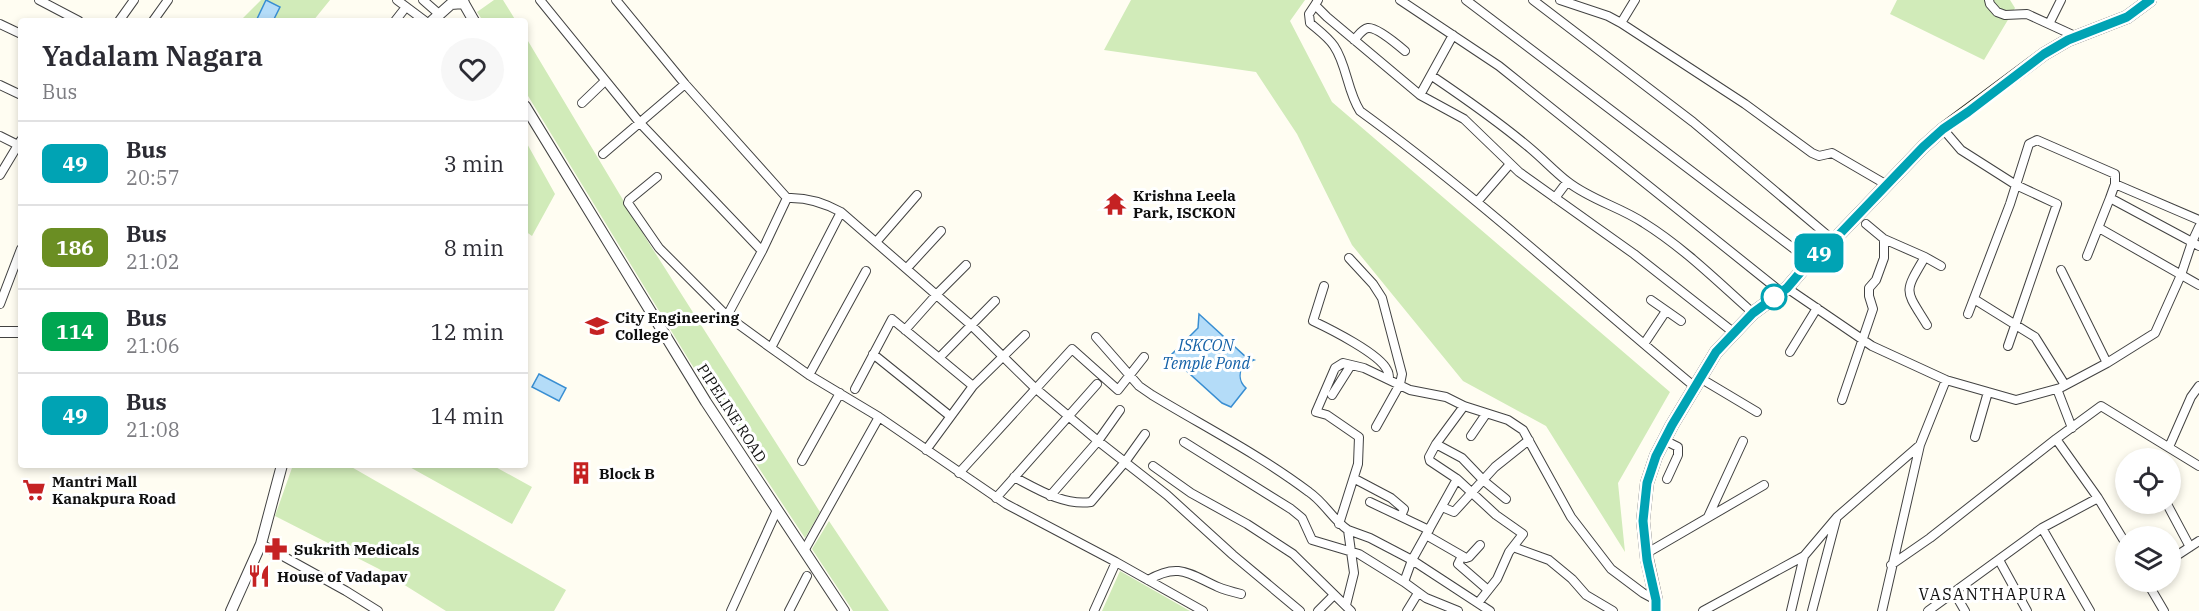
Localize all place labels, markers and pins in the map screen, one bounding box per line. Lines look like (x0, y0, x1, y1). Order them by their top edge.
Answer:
place label: Krishna Leela Park, ISCKON (1133, 186, 1236, 222)
temple icon: Krishna Leela Park, ISCKON (1102, 191, 1128, 217)
unlabelled marker (1761, 284, 1787, 310)
place label: City Engineering College (615, 308, 740, 344)
school or university icon: City Engineering College (584, 313, 610, 339)
building icon: Block B (568, 460, 594, 486)
place label: Block B (599, 464, 655, 483)
place label: Mantri Mall Kanakpura Road (52, 472, 177, 508)
supermarket icon: Mantri Mall Kanakpura Road (21, 477, 47, 503)
pharmacy icon: Sukrith Medicals (263, 536, 289, 562)
place label: Sukrith Medicals (294, 540, 419, 559)
restaurant icon: House of Vadapav (246, 563, 272, 589)
place label: House of Vadapav (277, 567, 408, 586)

